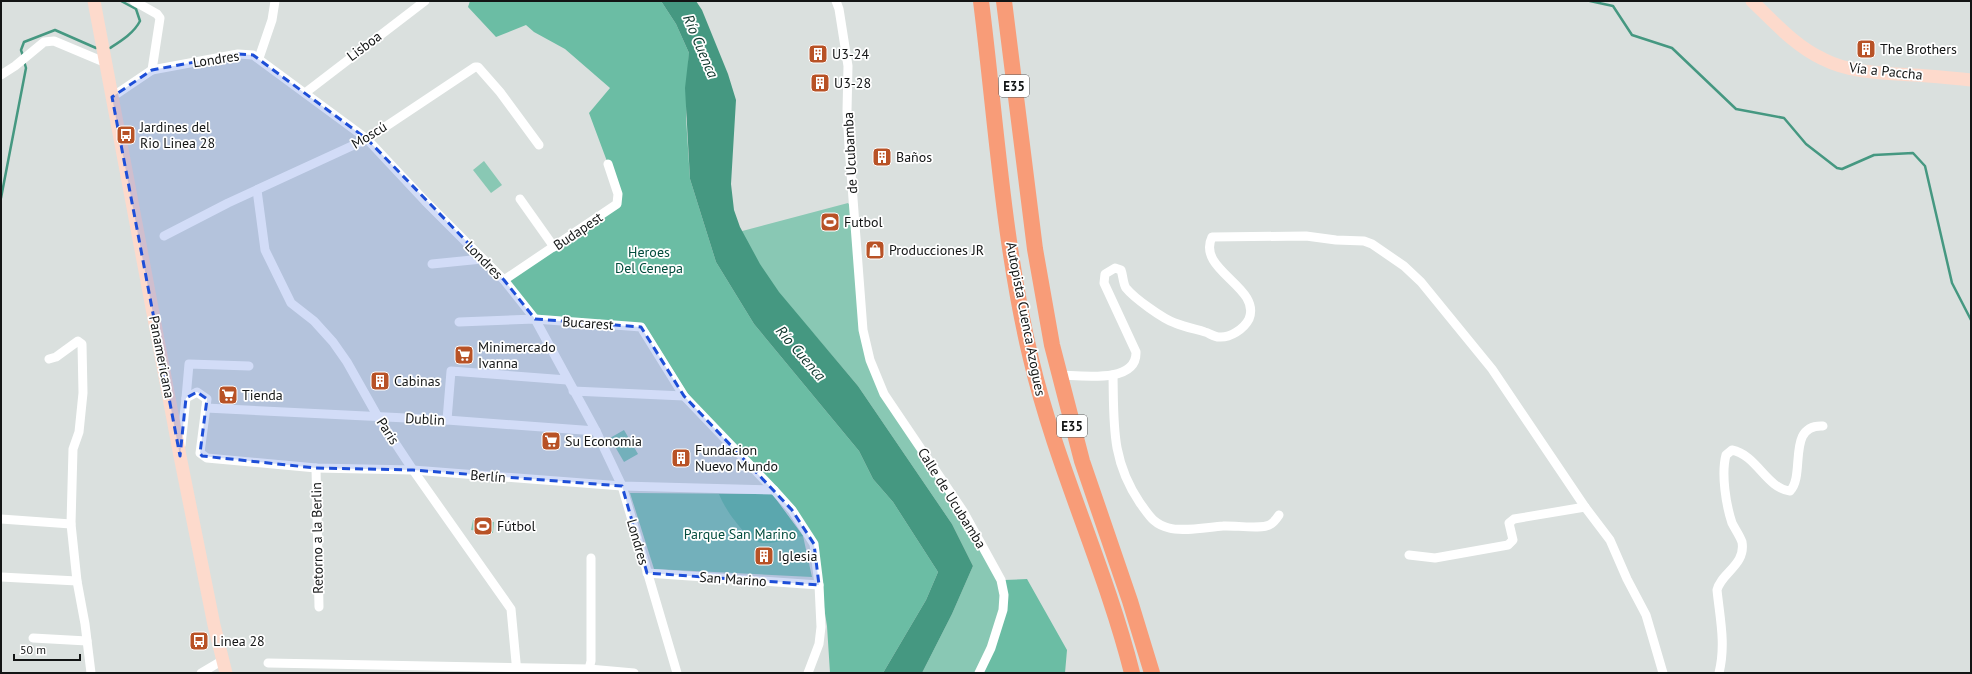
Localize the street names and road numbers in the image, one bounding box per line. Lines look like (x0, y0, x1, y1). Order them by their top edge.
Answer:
street label: Lisboa (343, 27, 385, 65)
street label: Londres (191, 46, 241, 72)
street label: Vía a Paccha (1847, 58, 1924, 84)
road number: E35 (999, 75, 1029, 97)
street label: de Ucubamba (839, 112, 861, 194)
street label: Moscú (348, 117, 390, 153)
street label: Budapest (550, 208, 606, 254)
street label: Londres (461, 237, 507, 283)
street label: Autopista Cuenca Azogues (1002, 240, 1050, 398)
street label: Bucarest (562, 312, 615, 334)
street label: Panamericana (145, 314, 179, 400)
street label: Dublin (405, 409, 445, 429)
street label: Paris (373, 414, 403, 448)
road number: E35 (1057, 415, 1087, 437)
street label: Calle de Ucubamba (914, 444, 990, 552)
street label: Berlín (470, 466, 506, 486)
street label: Retorno a la Berlin (307, 482, 327, 594)
street label: Londres (623, 517, 653, 567)
street label: San Marino (699, 568, 767, 590)

